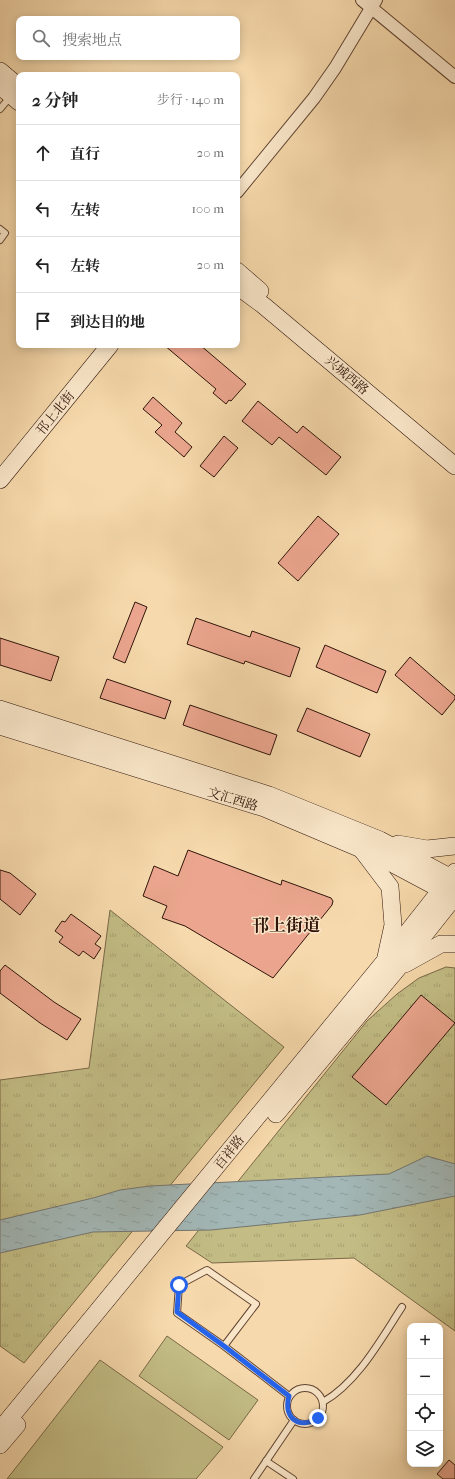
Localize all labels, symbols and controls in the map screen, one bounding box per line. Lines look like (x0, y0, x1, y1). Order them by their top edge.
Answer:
search box (16, 16, 240, 60)
icon: search (30, 27, 52, 49)
text: 搜索地点 (62, 31, 122, 49)
text: 2 分钟 (32, 90, 78, 110)
text: 步行 · 140 m (157, 92, 224, 107)
icon: ahead (32, 142, 54, 164)
text: 直行 (70, 145, 100, 163)
text: 20 m (197, 145, 224, 160)
icon: left (32, 198, 54, 220)
text: 左转 (70, 201, 100, 219)
text: 100 m (191, 201, 224, 216)
icon: left (32, 254, 54, 276)
text: 左转 (70, 257, 100, 275)
text: 20 m (197, 257, 224, 272)
icon: arrive (32, 310, 54, 332)
text: 到达目的地 (70, 313, 145, 331)
street label: 兴城西路 (322, 353, 372, 397)
street label: 邗上北街 (33, 388, 77, 438)
street label: 文汇西路 (206, 784, 260, 814)
district label: 邗上街道 (252, 915, 320, 935)
street label: 百祥路 (211, 1132, 247, 1172)
route start (170, 1276, 188, 1294)
map controls (407, 1323, 443, 1467)
button: + (407, 1323, 443, 1359)
button: − (407, 1359, 443, 1395)
button: locate (407, 1395, 443, 1431)
route end (309, 1409, 327, 1427)
button: layers (407, 1431, 443, 1467)

